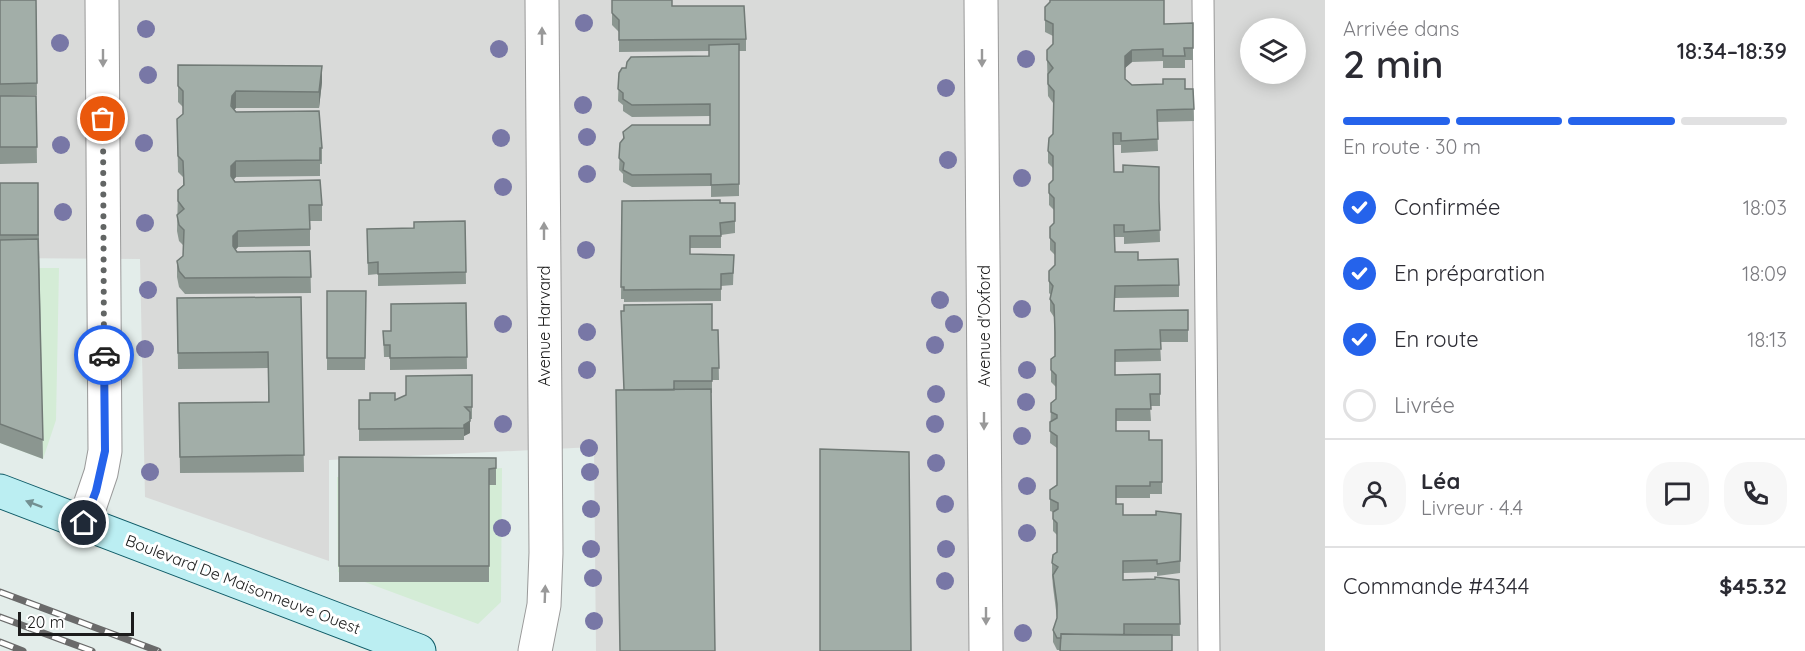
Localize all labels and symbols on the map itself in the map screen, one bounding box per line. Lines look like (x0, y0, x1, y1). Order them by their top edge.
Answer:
one-way arrow (537, 26, 547, 45)
one-way arrow (98, 49, 108, 68)
one-way arrow (977, 49, 987, 68)
pin (77, 93, 128, 144)
one-way arrow (539, 221, 549, 240)
street label: Avenue d'Oxford (974, 265, 994, 387)
street label: Avenue Harvard (534, 266, 554, 386)
courier (74, 325, 134, 385)
one-way arrow (979, 412, 989, 431)
pin (58, 497, 109, 548)
one-way arrow (24, 499, 42, 509)
street label: Boulevard De Maisonneuve Ouest (123, 530, 363, 638)
one-way arrow (540, 584, 549, 603)
one-way arrow (981, 607, 991, 626)
scale bar (18, 609, 134, 636)

